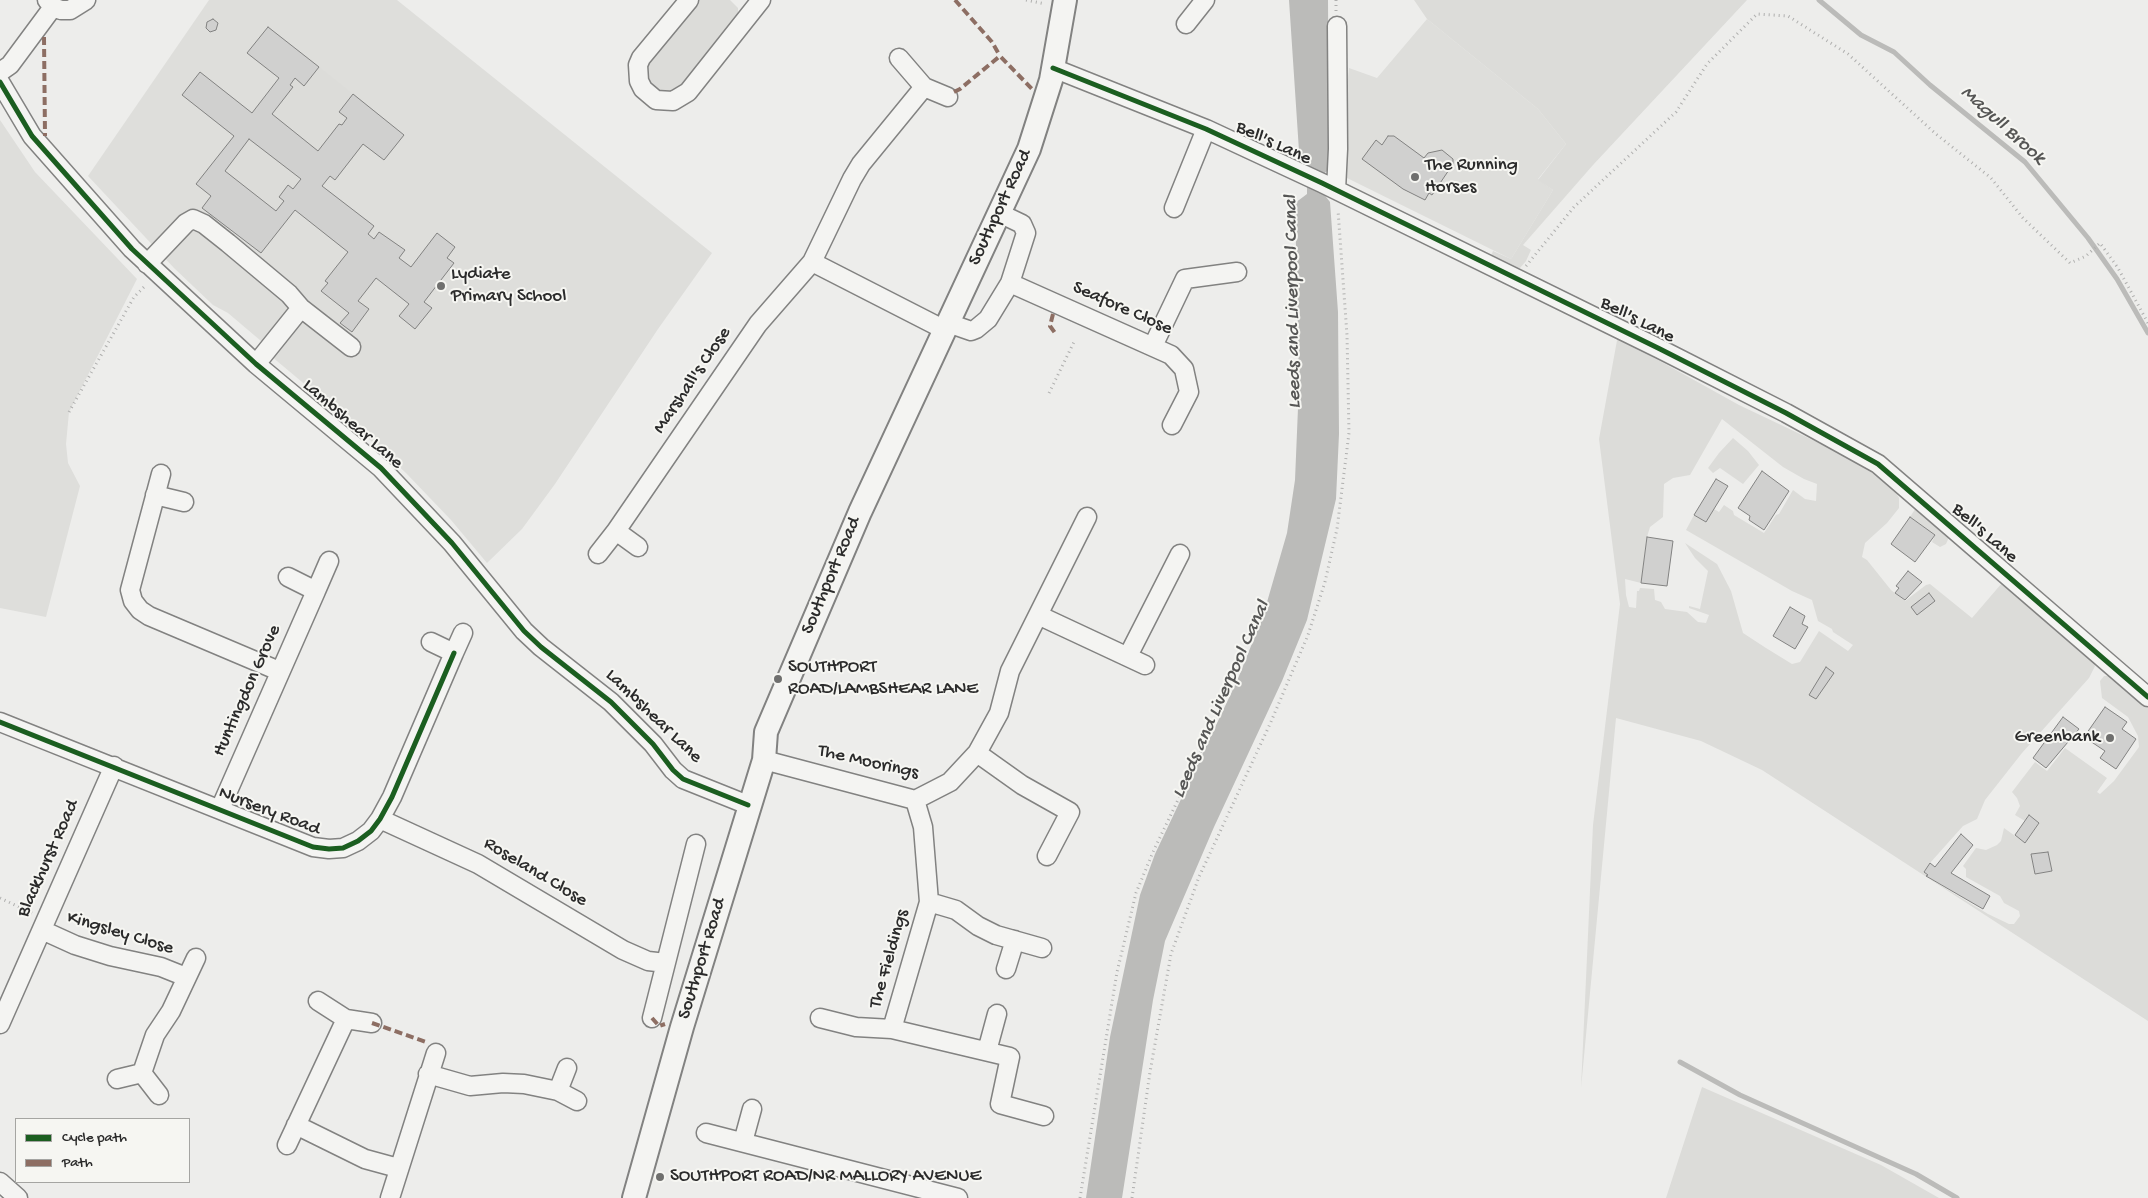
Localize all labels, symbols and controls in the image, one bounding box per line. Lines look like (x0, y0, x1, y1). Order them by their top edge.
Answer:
water label: Magull Brook (1954, 82, 2050, 170)
street label: Bell's Lane (1232, 117, 1314, 171)
street label: Southport Road (964, 146, 1038, 270)
place label: The Running Horses (1425, 155, 1518, 199)
marker: The Running Horses (1409, 171, 1421, 183)
water label: Leeds and Liverpool Canal (1280, 195, 1308, 409)
place label: Lydiate Primary School (451, 264, 566, 308)
street label: Seafore Close (1068, 277, 1176, 341)
marker: Lydiate Primary School (435, 280, 447, 292)
street label: Bell's Lane (1596, 293, 1678, 349)
street label: Marshall's Close (649, 323, 737, 439)
street label: Lambshear Lane (297, 375, 407, 475)
street label: Bell's Lane (1946, 499, 2022, 569)
street label: Southport Road (797, 514, 867, 638)
water label: Leeds and Liverpool Canal (1168, 598, 1276, 802)
street label: Huntingdon Grove (209, 622, 287, 760)
place label: SOUTHPORT ROAD/LAMBSHEAR LANE (788, 657, 978, 701)
street label: Lambshear Lane (600, 665, 706, 769)
marker: SOUTHPORT ROAD/LAMBSHEAR LANE (772, 673, 784, 685)
place label: Greenbank (2015, 727, 2100, 749)
marker: Greenbank (2104, 732, 2116, 744)
street label: The Moorings (816, 740, 920, 786)
street label: Nursery Road (215, 782, 323, 842)
street label: Blackhurst Road (13, 797, 85, 921)
street label: Roseland Close (479, 833, 591, 913)
street label: Southport Road (674, 896, 732, 1022)
street label: Kingsley Close (64, 907, 176, 961)
street label: The Fieldings (865, 907, 915, 1011)
legend (15, 1118, 190, 1183)
text: Cycle path (62, 1129, 127, 1147)
text: Path (62, 1154, 93, 1172)
place label: SOUTHPORT ROAD/NR MALLORY AVENUE (670, 1166, 981, 1188)
marker: SOUTHPORT ROAD/NR MALLORY AVENUE (654, 1171, 666, 1183)

